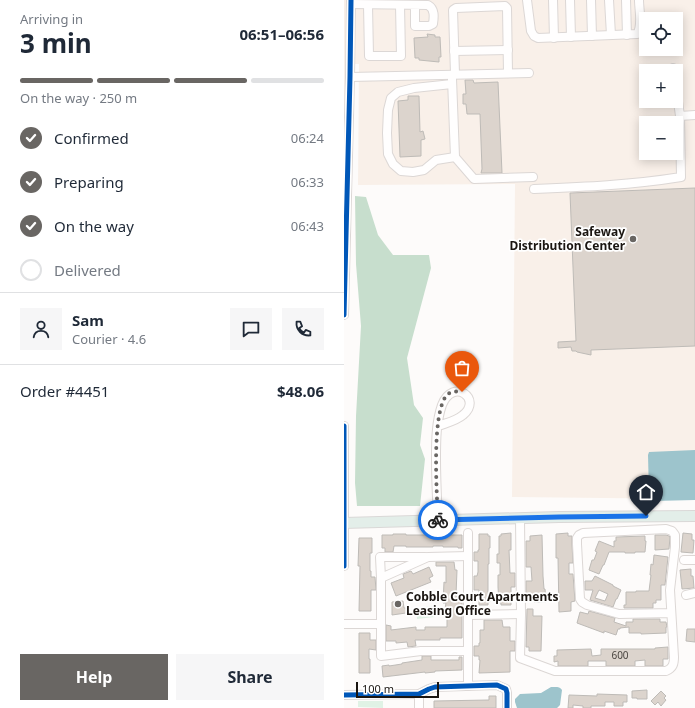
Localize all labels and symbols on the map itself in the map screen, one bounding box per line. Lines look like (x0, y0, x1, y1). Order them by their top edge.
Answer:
place label: Safeway Distribution Center (509, 223, 626, 254)
marker: Safeway Distribution Center (628, 234, 638, 244)
pin (445, 351, 479, 392)
pin (629, 475, 663, 516)
courier (418, 500, 458, 540)
place label: Cobble Court Apartments Leasing Office (406, 588, 558, 619)
marker: Cobble Court Apartments Leasing Office (393, 599, 403, 609)
house number: 600 (611, 648, 629, 662)
scale bar (356, 680, 439, 699)

